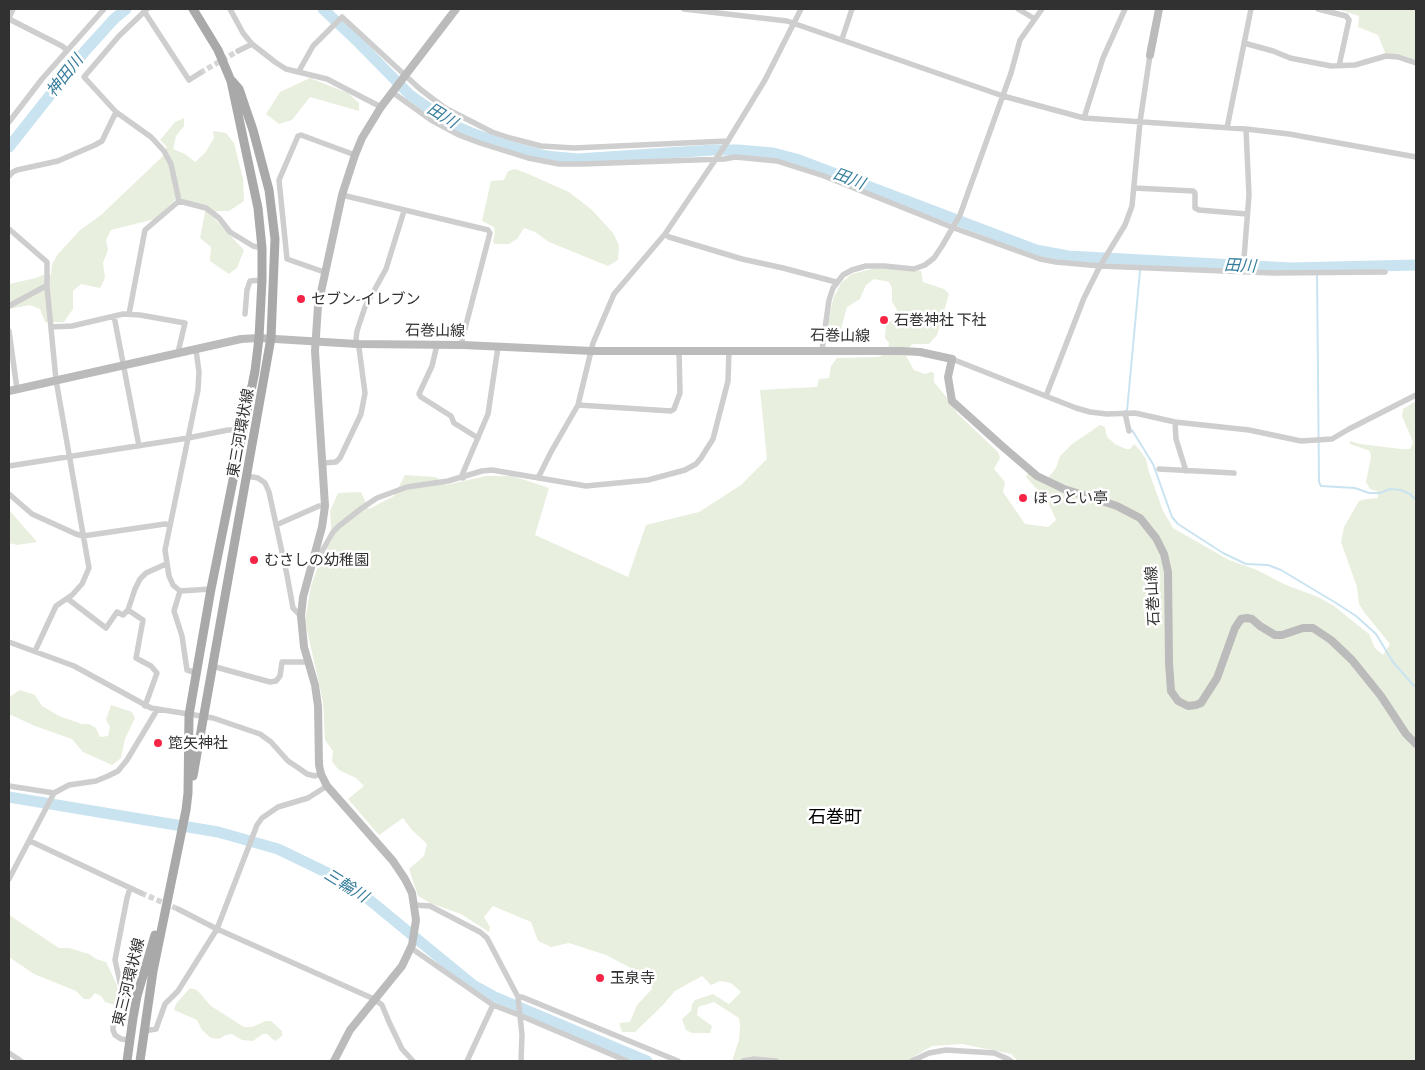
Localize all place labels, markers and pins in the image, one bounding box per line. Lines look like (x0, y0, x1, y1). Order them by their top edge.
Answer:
place label: セブン-イレブン (311, 290, 421, 308)
marker: セブン-イレブン (295, 293, 307, 305)
place label: 石巻神社 下社 (894, 311, 986, 329)
marker: 石巻神社 下社 (878, 314, 890, 326)
place label: ほっとい亭 (1033, 489, 1108, 507)
marker: ほっとい亭 (1017, 492, 1029, 504)
place label: むさしの幼稚園 (264, 551, 369, 569)
marker: むさしの幼稚園 (248, 554, 260, 566)
place label: 箆矢神社 (168, 734, 228, 752)
marker: 箆矢神社 (152, 737, 164, 749)
place label: 玉泉寺 (610, 969, 655, 987)
marker: 玉泉寺 (594, 972, 606, 984)

